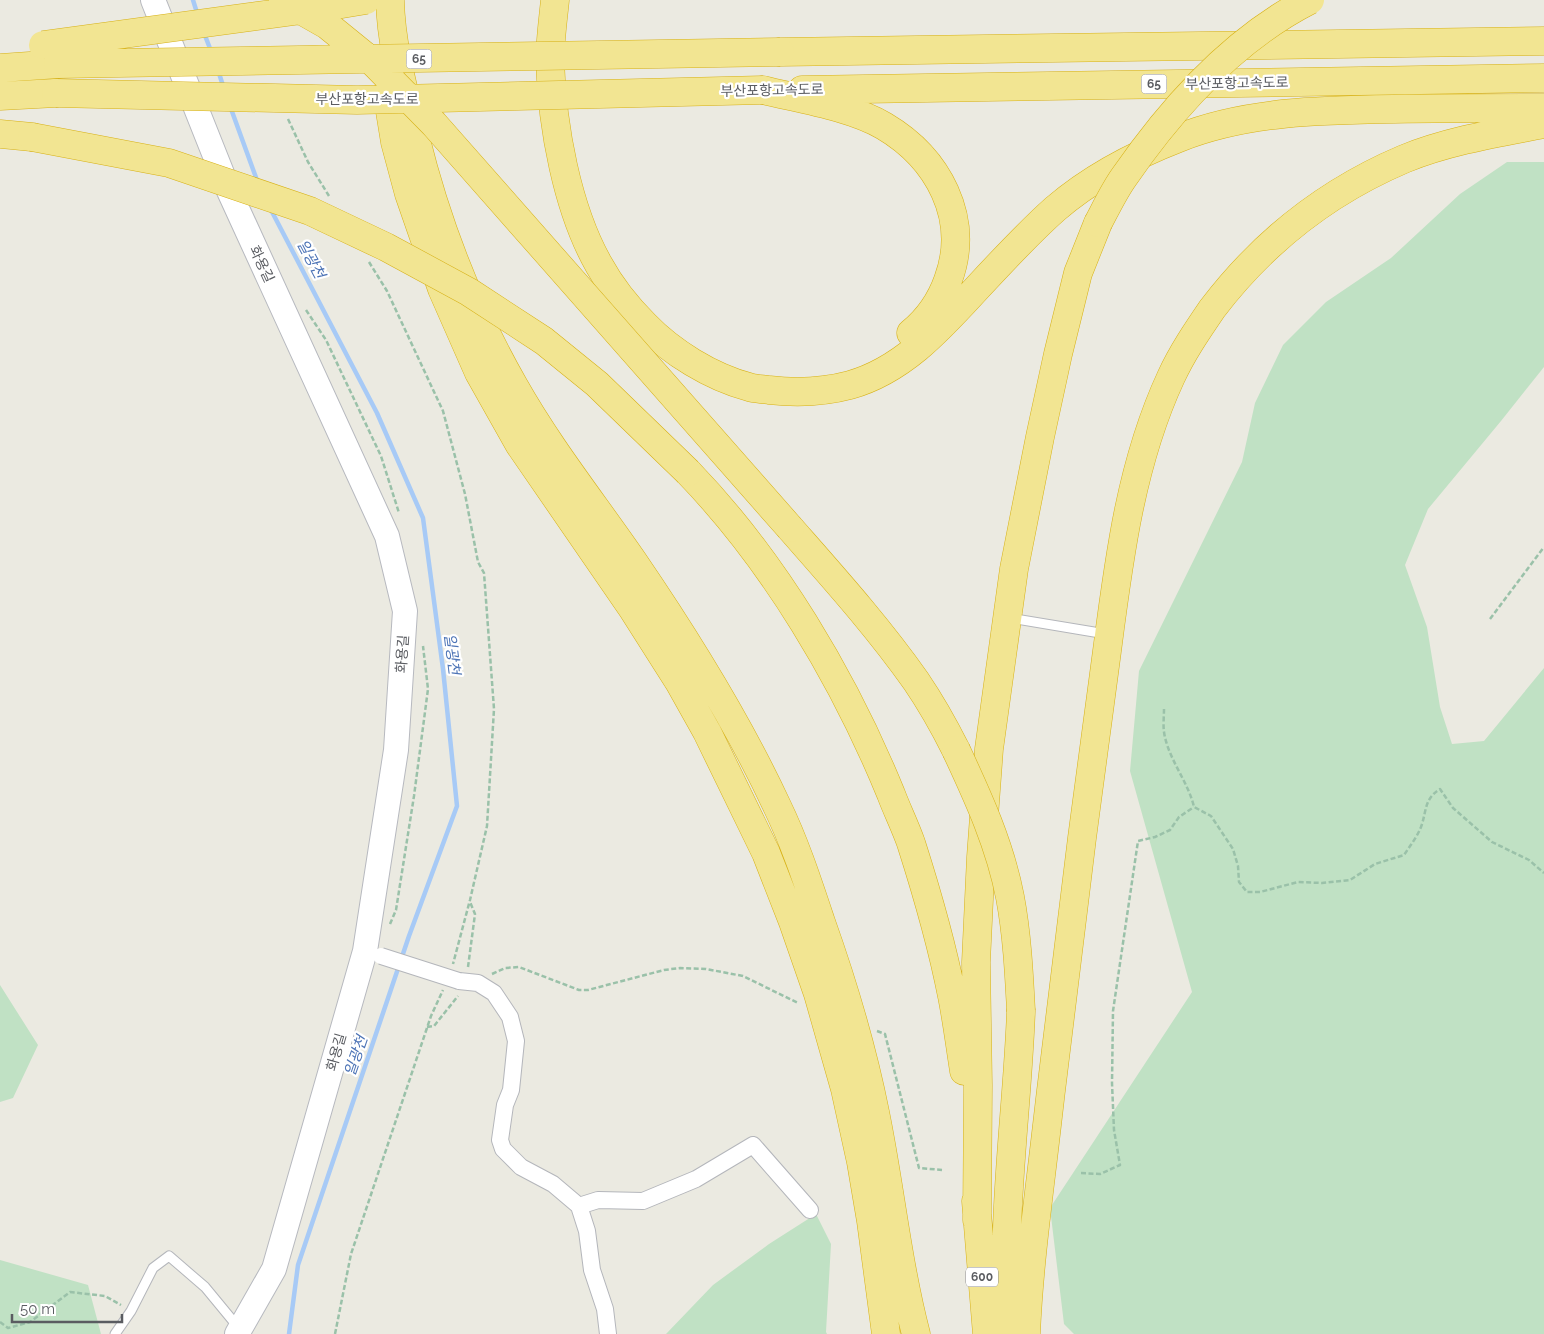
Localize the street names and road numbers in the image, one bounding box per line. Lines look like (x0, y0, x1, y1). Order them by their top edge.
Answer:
road number: 65 (406, 50, 432, 68)
road number: 65 (1142, 74, 1166, 94)
street label: 부산포항고속도로 (1185, 74, 1289, 92)
street label: 부산포항고속도로 (720, 81, 824, 99)
street label: 부산포항고속도로 (315, 91, 419, 107)
street label: 화용길 (247, 243, 277, 285)
street label: 화용길 (393, 634, 411, 674)
street label: 화용길 (323, 1031, 349, 1073)
road number: 600 (966, 1268, 998, 1286)

